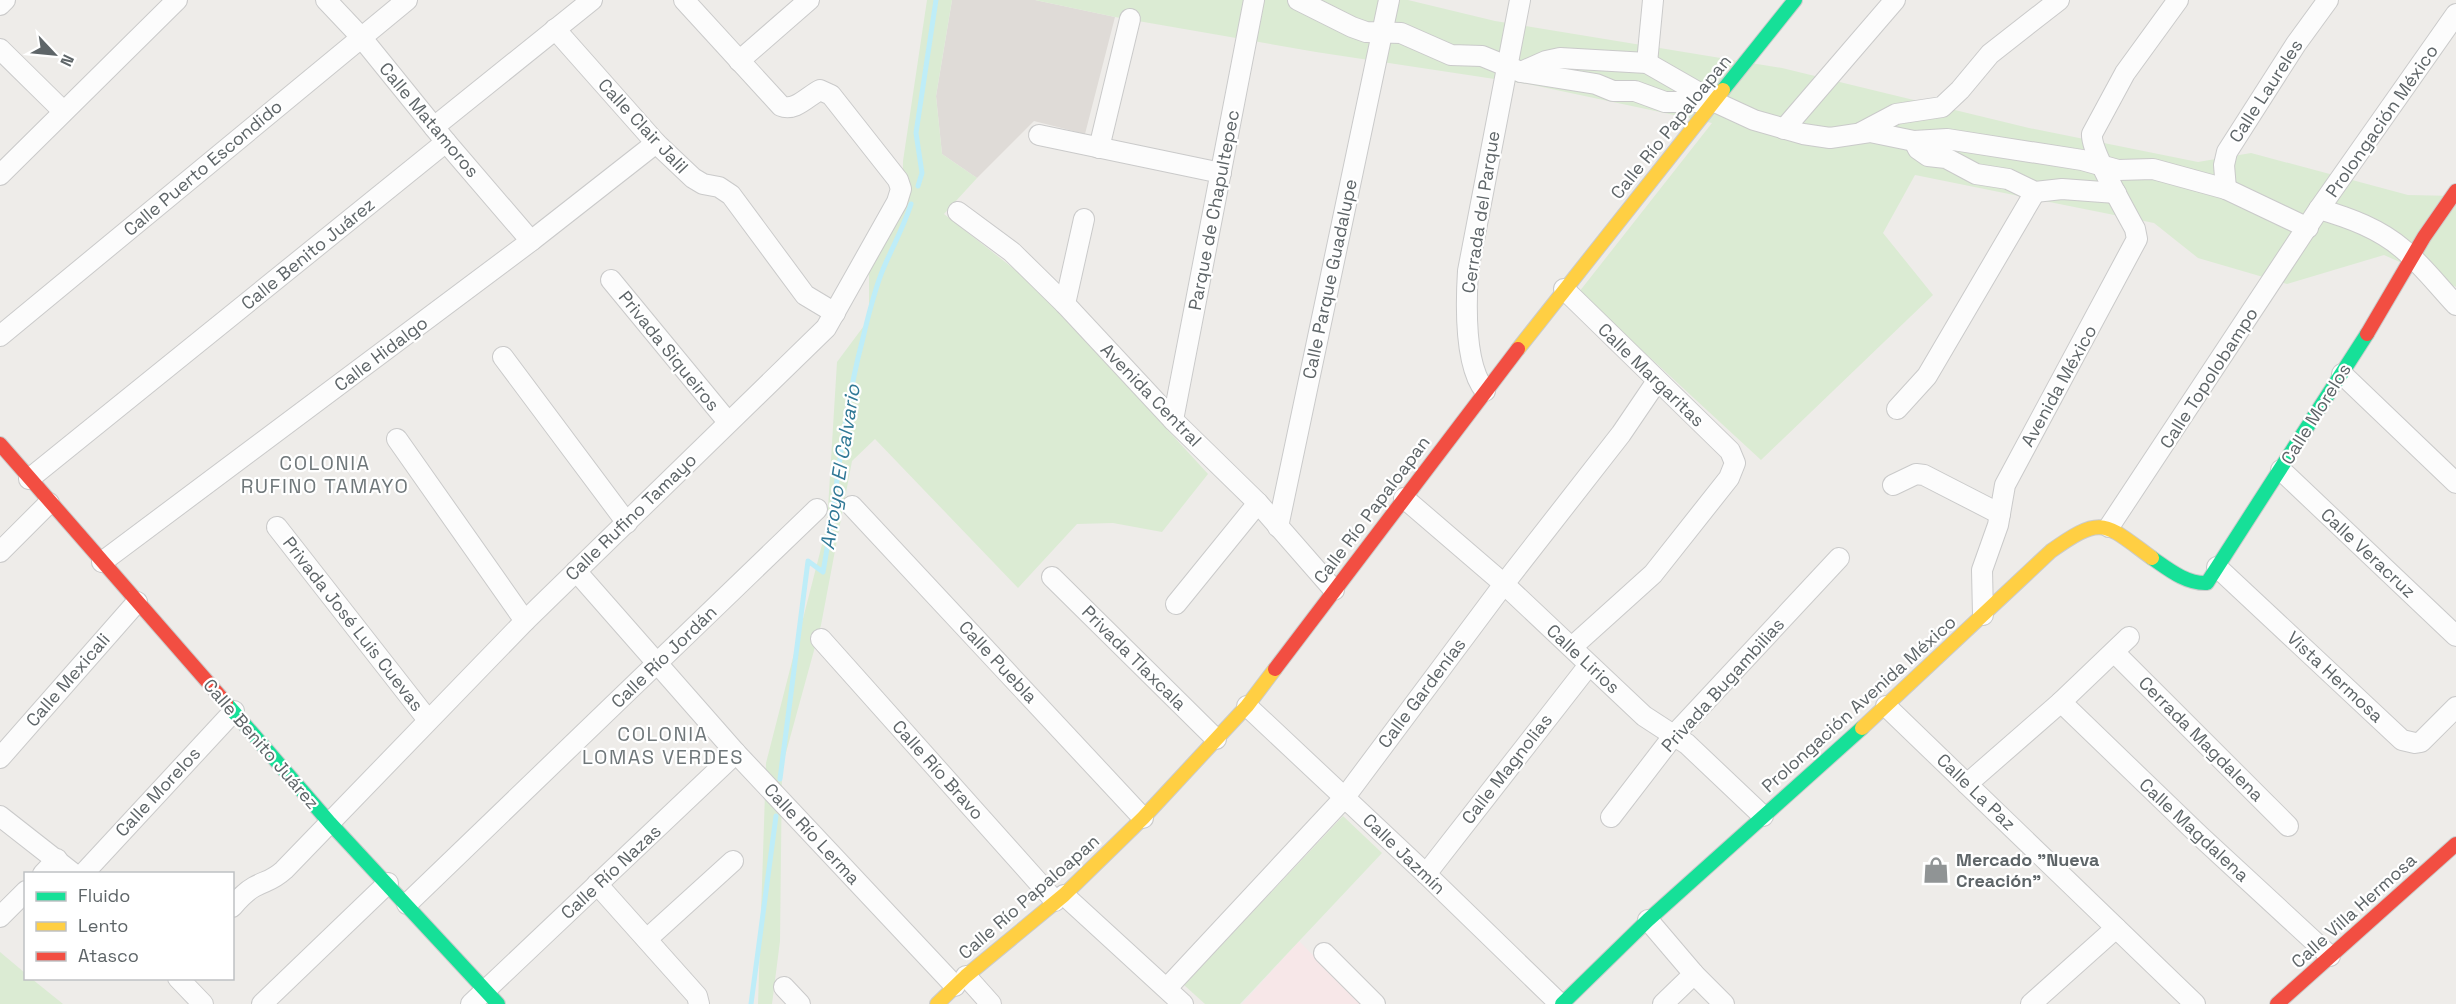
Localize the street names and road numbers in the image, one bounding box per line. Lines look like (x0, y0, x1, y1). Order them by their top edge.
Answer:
street label: Calle Laureles (2224, 35, 2308, 147)
street label: Prolongación México (2320, 40, 2443, 202)
street label: Calle Río Papaloapan (1605, 50, 1736, 204)
street label: Calle Matamoros (374, 57, 484, 182)
street label: Calle Clair Jalil (593, 73, 693, 178)
street label: Calle Puerto Escondido (119, 94, 287, 241)
street label: Parque de Chapultepec (1183, 108, 1244, 312)
street label: Cerrada del Parque (1456, 129, 1505, 295)
street label: Calle Parque Guadalupe (1297, 177, 1362, 381)
street label: Calle Benito Juárez (236, 193, 379, 315)
street label: Privada Siqueiros (614, 286, 725, 416)
street label: Calle Topolobampo (2154, 303, 2263, 453)
street label: Calle Hidalgo (329, 311, 432, 396)
street label: Calle Margaritas (1593, 318, 1710, 431)
street label: Avenida México (2016, 321, 2102, 451)
street label: Avenida Central (1096, 338, 1207, 451)
street label: Calle Morelos (2275, 359, 2356, 469)
street label: Calle Río Papaloapan (1308, 431, 1435, 588)
street label: Calle Rufino Tamayo (560, 448, 701, 585)
street label: Calle Veracruz (2316, 503, 2421, 602)
street label: Privada José Luis Cuevas (278, 532, 429, 716)
street label: Calle Río Jordán (606, 600, 721, 713)
street label: Privada Tlaxcala (1077, 600, 1192, 715)
street label: Prolongación Avenida México (1757, 610, 1961, 797)
street label: Privada Bugambilias (1656, 613, 1789, 757)
street label: Calle Puebla (954, 615, 1043, 708)
street label: Calle Lirios (1542, 619, 1625, 698)
street label: Vista Hermosa (2282, 626, 2388, 727)
street label: Calle Mexicali (21, 628, 115, 731)
street label: Calle Gardenías (1373, 633, 1471, 752)
street label: Cerrada Magdalena (2134, 671, 2269, 806)
street label: Calle Benito Juárez (198, 674, 324, 814)
street label: Calle Magnolias (1456, 709, 1557, 829)
street label: Calle Río Bravo (888, 715, 989, 824)
street label: Calle Morelos (110, 742, 205, 841)
street label: Calle La Paz (1932, 748, 2021, 835)
street label: Calle Magdalena (2135, 773, 2254, 886)
street label: Calle Río Lerma (759, 778, 865, 889)
street label: Calle Jazmín (1358, 808, 1451, 899)
street label: Calle Río Nazas (556, 819, 666, 924)
street label: Calle Río Papaloapan (953, 829, 1104, 964)
street label: Calle Villa Hermosa (2286, 848, 2421, 973)

